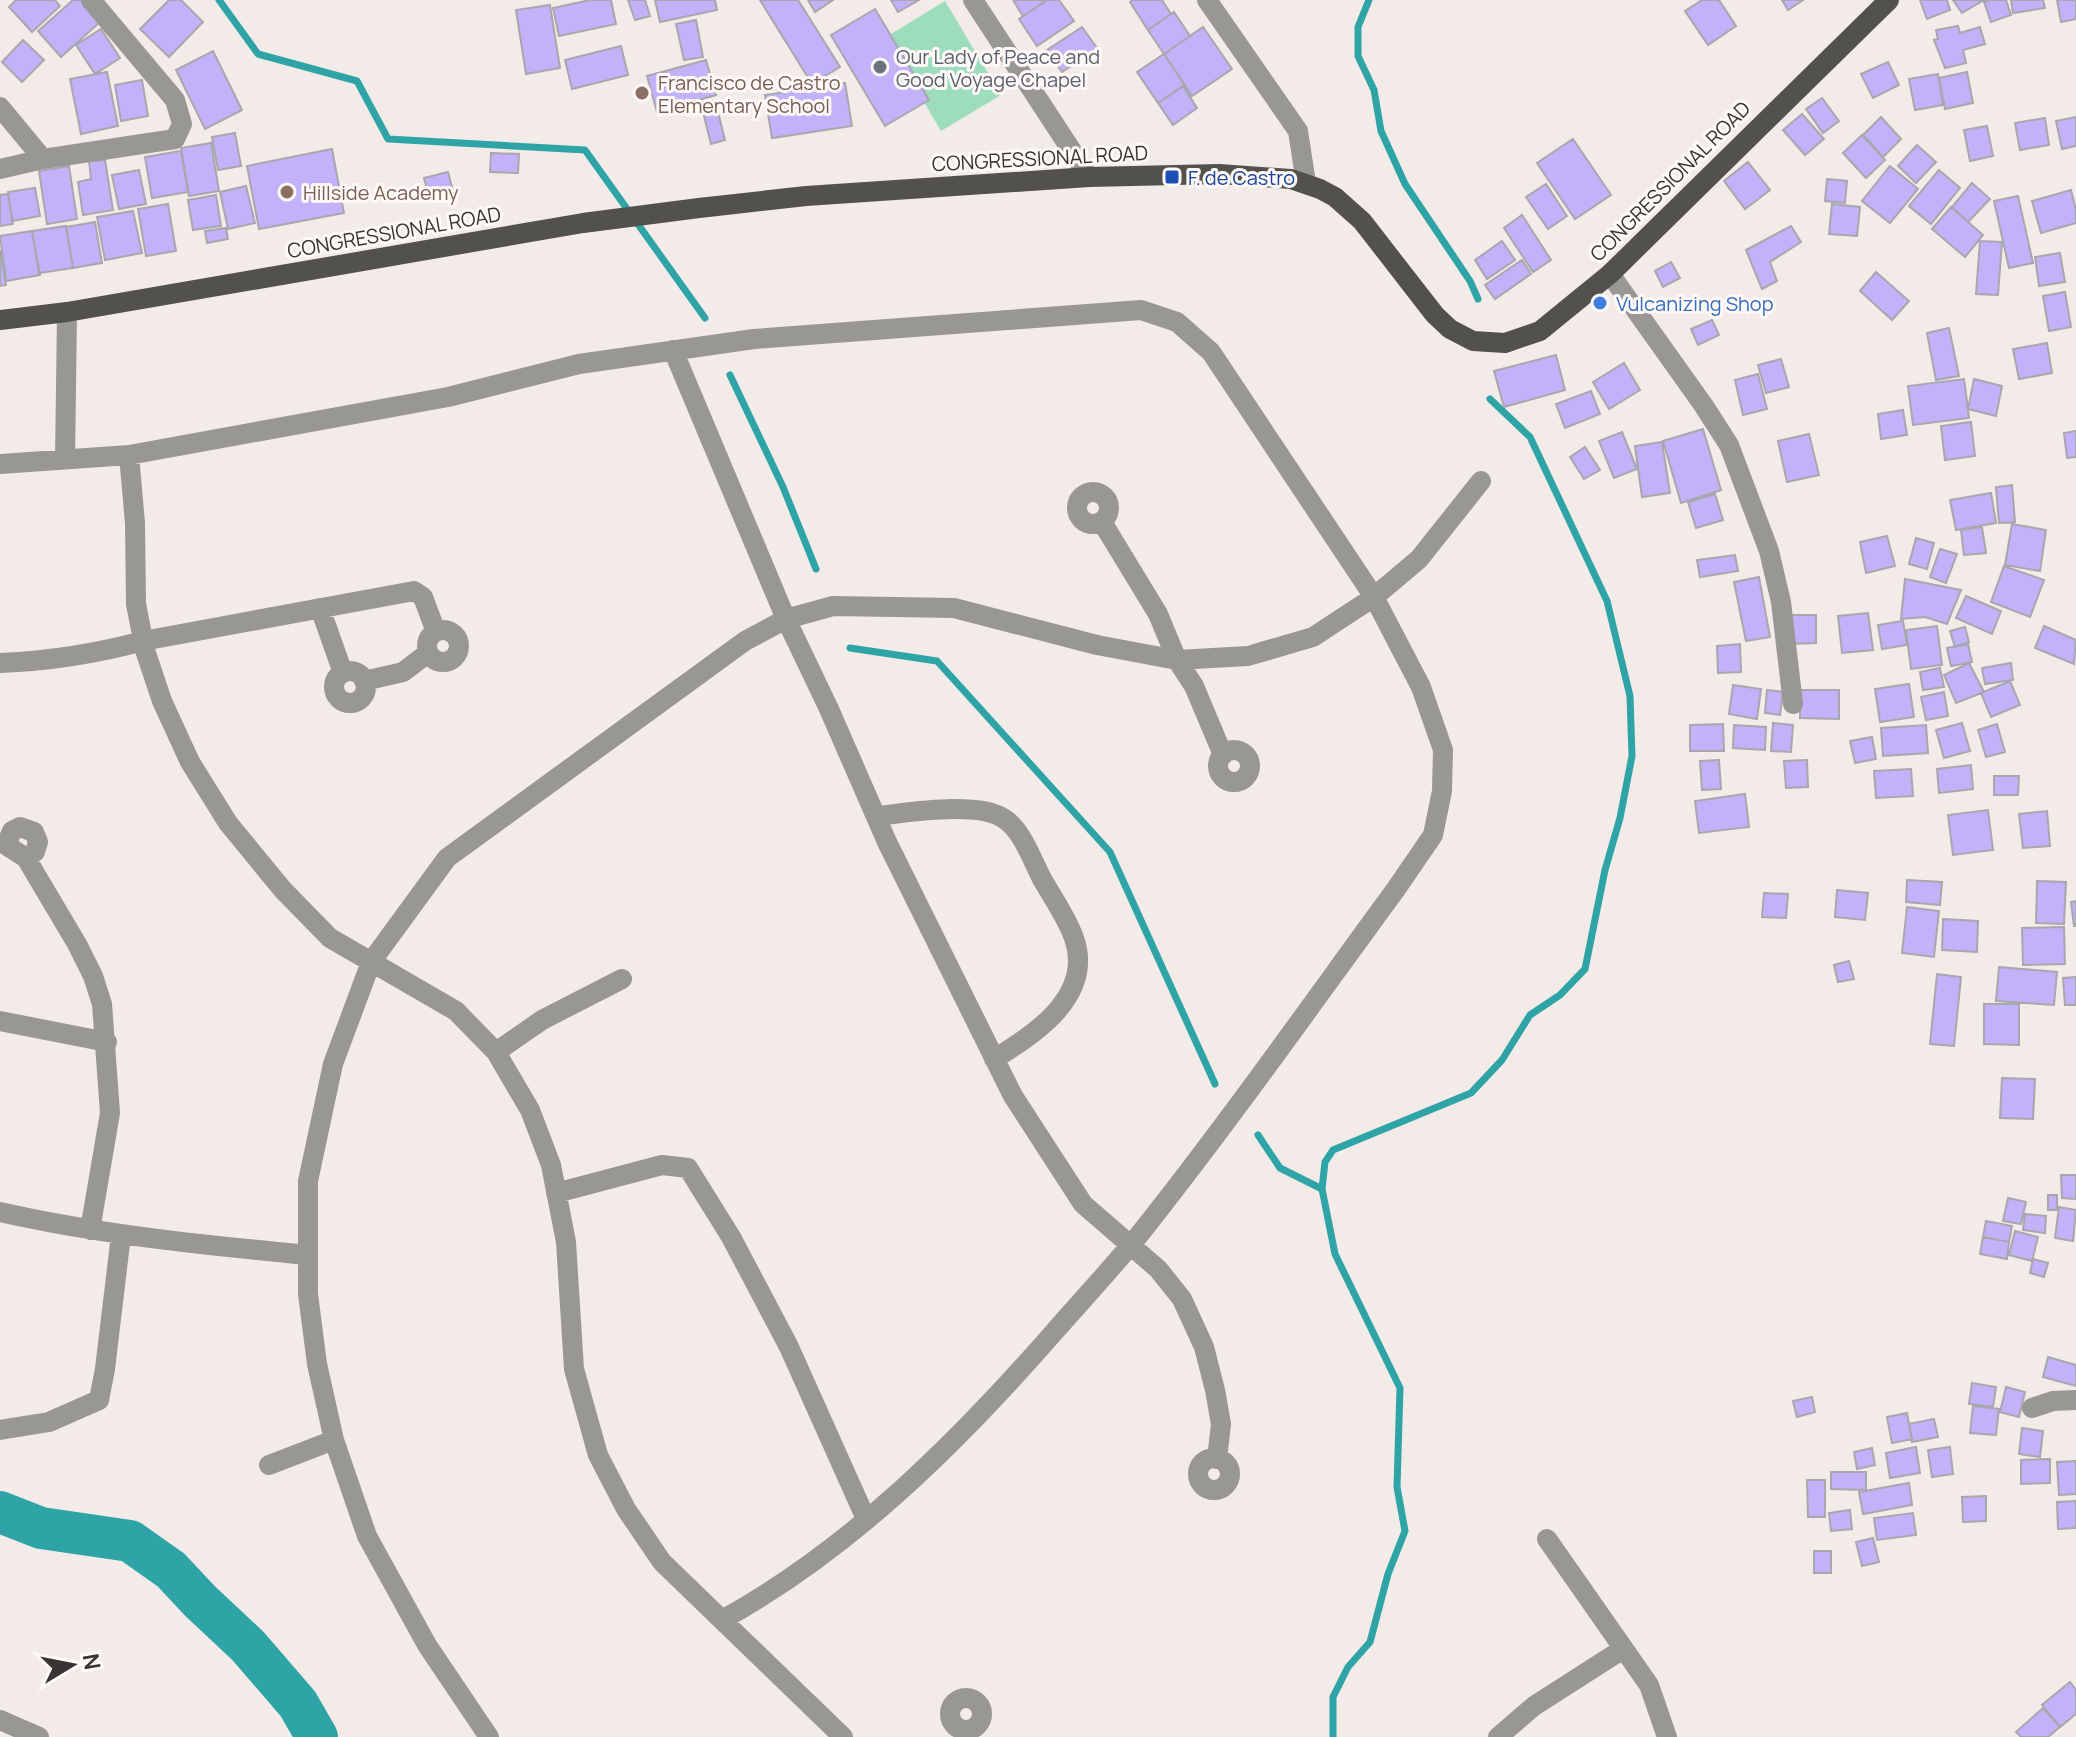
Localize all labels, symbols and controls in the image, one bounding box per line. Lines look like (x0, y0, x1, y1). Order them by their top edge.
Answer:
place label: Our Lady of Peace and Good Voyage Chapel (896, 43, 1100, 93)
marker: Our Lady of Peace and Good Voyage Chapel (871, 58, 889, 76)
place label: Francisco de Castro Elementary School (658, 69, 841, 119)
marker: Francisco de Castro Elementary School (633, 84, 651, 102)
street label: CONGRESSIONAL ROAD (1584, 95, 1756, 267)
street label: CONGRESSIONAL ROAD (931, 139, 1149, 177)
place label: F. de Castro (1188, 164, 1295, 191)
marker: F. de Castro (1163, 168, 1181, 186)
place label: Hillside Academy (303, 179, 459, 206)
marker: Hillside Academy (278, 183, 296, 201)
street label: CONGRESSIONAL ROAD (285, 200, 503, 264)
place label: Vulcanizing Shop (1616, 290, 1774, 317)
marker: Vulcanizing Shop (1591, 294, 1609, 312)
north arrow (32, 1625, 112, 1705)
text: N (76, 1651, 108, 1672)

